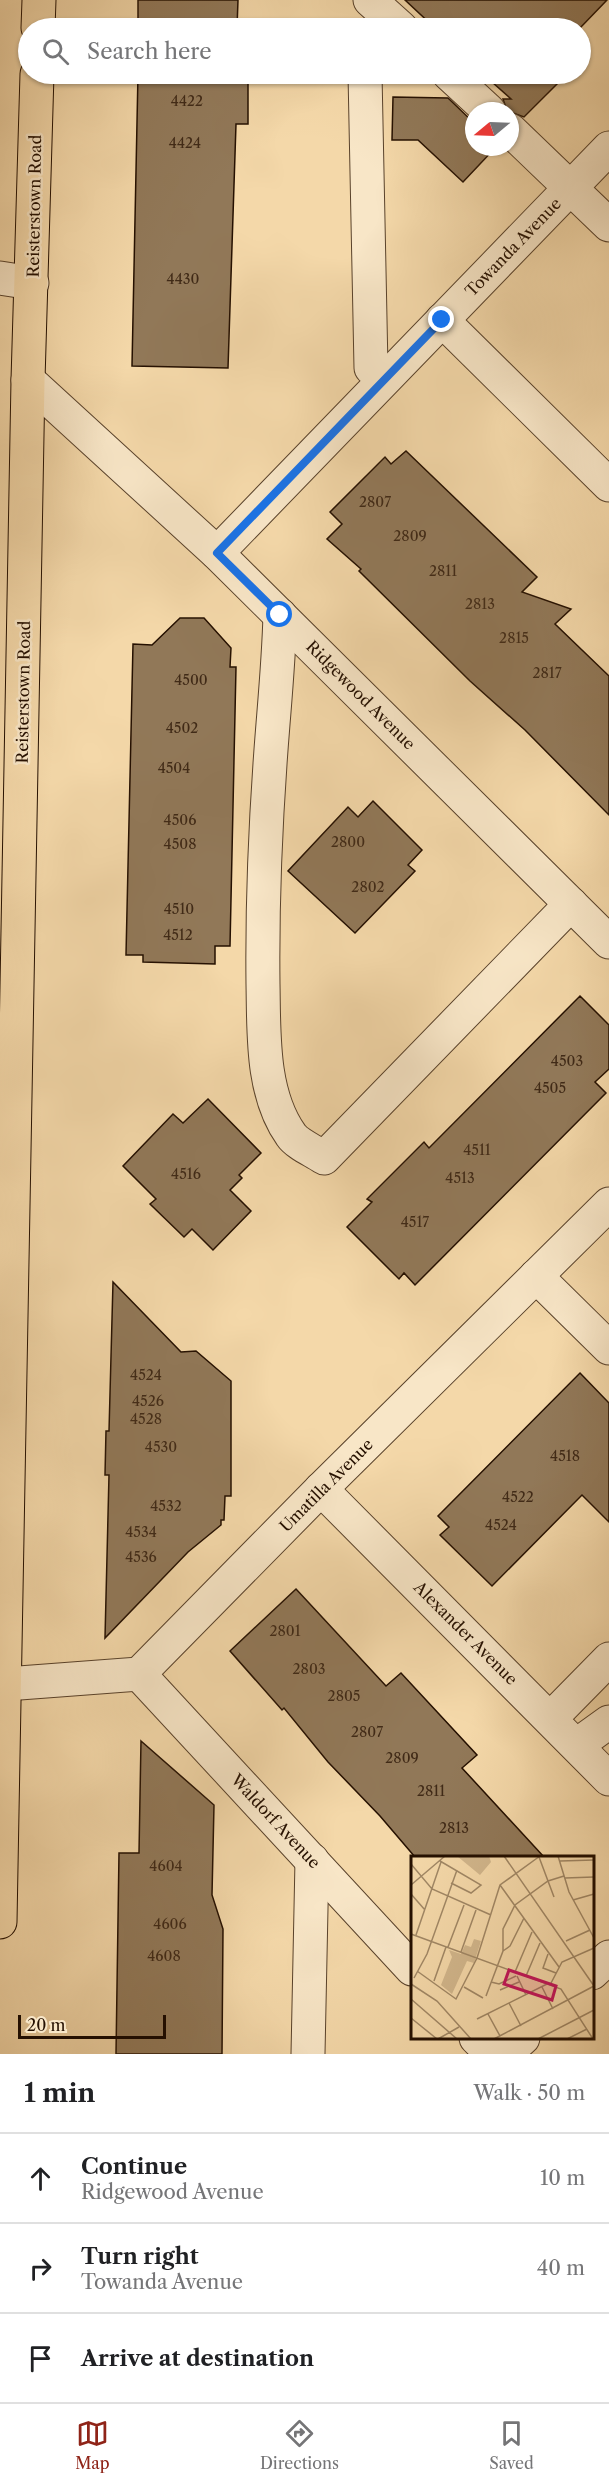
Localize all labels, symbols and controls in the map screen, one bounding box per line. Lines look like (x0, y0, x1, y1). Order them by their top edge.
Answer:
search box (18, 18, 591, 84)
icon: search (39, 35, 72, 68)
text: Search here (87, 38, 212, 65)
house number: 4422 (171, 92, 203, 110)
north arrow (465, 102, 519, 156)
street label: Reisterstown Road (23, 134, 45, 277)
house number: 4424 (169, 134, 201, 152)
street label: Towanda Avenue (461, 193, 565, 301)
house number: 4430 (167, 270, 200, 288)
route end (428, 306, 454, 332)
house number: 2807 (359, 493, 391, 511)
house number: 2809 (393, 527, 427, 545)
house number: 2811 (429, 562, 457, 580)
house number: 2813 (465, 595, 495, 613)
route start (266, 601, 292, 627)
street label: Reisterstown Road (12, 620, 34, 763)
house number: 2815 (499, 629, 529, 647)
street label: Ridgewood Avenue (302, 636, 420, 754)
house number: 2817 (532, 664, 562, 682)
house number: 4500 (174, 671, 208, 689)
house number: 4502 (166, 719, 198, 737)
house number: 4504 (158, 759, 190, 777)
house number: 4506 (164, 811, 196, 829)
house number: 2800 (331, 833, 365, 851)
house number: 4508 (164, 835, 196, 853)
house number: 2802 (351, 878, 385, 896)
house number: 4510 (164, 900, 194, 918)
house number: 4512 (163, 926, 193, 944)
house number: 4503 (551, 1052, 583, 1070)
house number: 4505 (534, 1079, 566, 1097)
house number: 4511 (463, 1141, 491, 1159)
house number: 4516 (171, 1165, 201, 1183)
house number: 4513 (445, 1169, 475, 1187)
house number: 4517 (401, 1213, 429, 1231)
house number: 4524 (130, 1366, 162, 1384)
house number: 4526 (132, 1392, 164, 1410)
house number: 4528 (130, 1410, 162, 1428)
street label: Umatilla Avenue (275, 1434, 377, 1536)
house number: 4530 (145, 1438, 177, 1456)
house number: 4518 (550, 1447, 580, 1465)
house number: 4522 (502, 1488, 534, 1506)
house number: 4532 (150, 1497, 182, 1515)
house number: 4524 (485, 1516, 517, 1534)
house number: 4534 (125, 1523, 157, 1541)
house number: 4536 (125, 1548, 157, 1566)
street label: Alexander Avenue (409, 1576, 522, 1689)
house number: 2801 (269, 1622, 301, 1640)
house number: 2803 (293, 1660, 325, 1678)
house number: 2805 (328, 1687, 360, 1705)
house number: 2807 (351, 1723, 383, 1741)
house number: 2809 (385, 1749, 419, 1767)
street label: Waldorf Avenue (226, 1769, 325, 1872)
house number: 2811 (417, 1782, 445, 1800)
house number: 2813 (439, 1819, 469, 1837)
inset map (411, 1856, 594, 2039)
house number: 4604 (149, 1857, 183, 1875)
house number: 4606 (153, 1915, 187, 1933)
house number: 4608 (147, 1947, 181, 1965)
scale bar (18, 2012, 166, 2040)
text: 20 m (27, 2015, 66, 2035)
text: 1 min (24, 2077, 95, 2109)
text: Walk · 50 m (473, 2081, 585, 2105)
text: Continue (81, 2153, 187, 2180)
icon: ahead (24, 2162, 57, 2195)
text: 10 m (540, 2166, 585, 2190)
text: Ridgewood Avenue (81, 2180, 264, 2204)
text: Turn right (81, 2243, 199, 2270)
icon: right (24, 2252, 57, 2285)
text: 40 m (537, 2256, 585, 2280)
text: Towanda Avenue (81, 2270, 243, 2294)
icon: arrive (24, 2342, 57, 2375)
text: Arrive at destination (81, 2345, 314, 2372)
tab: Map (75, 2417, 110, 2473)
tab: Directions (260, 2417, 339, 2473)
tab: Saved (489, 2417, 534, 2473)

